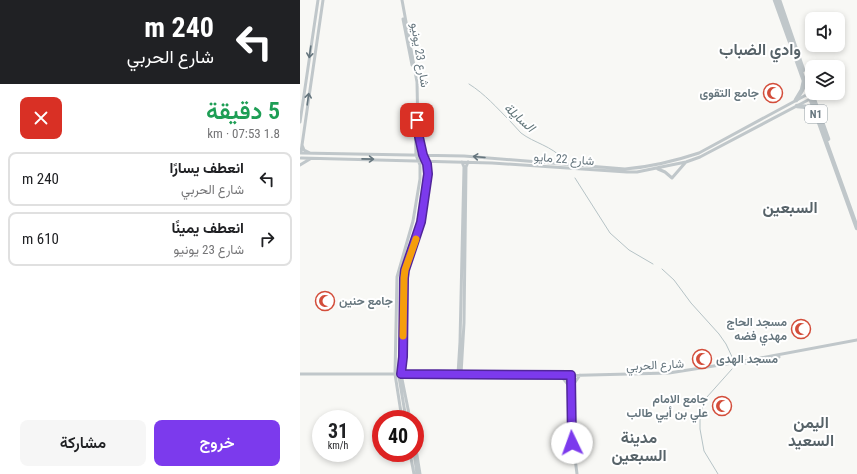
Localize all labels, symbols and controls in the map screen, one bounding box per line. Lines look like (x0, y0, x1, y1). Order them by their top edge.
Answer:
text: 240 m (144, 11, 214, 44)
map controls (805, 12, 845, 100)
button: sound (805, 12, 845, 52)
icon: left (228, 16, 280, 68)
street label: شارع 23 يونيو (406, 22, 432, 89)
district label: وادي الضباب (719, 40, 801, 63)
one-way arrow (306, 45, 314, 58)
text: شارع الحربي (127, 46, 214, 67)
button: layers (805, 60, 845, 100)
mosque icon: جامع التقوى (762, 82, 784, 104)
place label: جامع التقوى (700, 86, 759, 101)
one-way arrow (304, 93, 312, 106)
button: close (20, 97, 62, 139)
text: 5 دقيقة (206, 97, 280, 125)
water label: السايلة (501, 100, 540, 136)
pin (400, 103, 434, 137)
road number: N1 (805, 105, 827, 123)
icon: arrive (406, 109, 428, 131)
text: 1.8 km · 07:53 (207, 126, 280, 141)
street label: شارع 22 مايو (533, 150, 595, 170)
one-way arrow (473, 154, 486, 161)
one-way arrow (361, 155, 374, 163)
text: انعطف يسارًا (170, 159, 244, 177)
icon: left (256, 168, 278, 190)
text: 240 m (22, 170, 59, 188)
text: شارع الحربي (181, 182, 244, 197)
district label: السبعين (762, 198, 818, 217)
text: انعطف يمينًا (171, 219, 244, 237)
icon: right (256, 228, 278, 250)
text: 610 m (22, 230, 59, 248)
text: شارع 23 يونيو (174, 242, 244, 257)
mosque icon: جامع حنين (314, 290, 336, 312)
place label: جامع حنين (339, 294, 393, 309)
place label: مسجد الحاج مهدي فضه (726, 315, 787, 346)
mosque icon: مسجد الحاج مهدي فضه (790, 318, 812, 340)
mosque icon: مسجد الهدى (691, 348, 713, 370)
place label: مسجد الهدى (716, 352, 778, 367)
street label: شارع الحربي (626, 356, 685, 377)
place label: جامع الامام علي بن أيي طالب (627, 392, 708, 423)
mosque icon: جامع الامام علي بن أيي طالب (711, 395, 733, 417)
speed limit sign: 40 (372, 410, 424, 462)
district label: اليمن السعيد (788, 413, 834, 450)
text: 31 (328, 419, 348, 443)
button: مشاركة (20, 420, 146, 466)
button: خروج (154, 420, 280, 466)
position arrow (551, 422, 593, 464)
district label: مدينة السبعين (611, 428, 667, 465)
text: km/h (328, 440, 348, 451)

